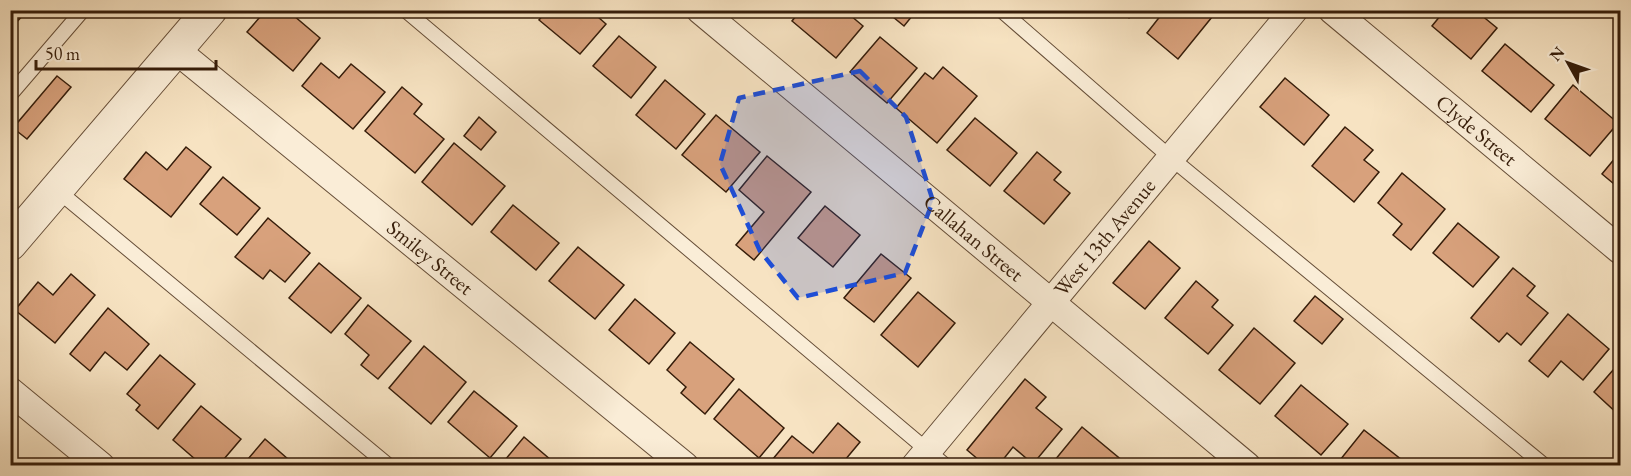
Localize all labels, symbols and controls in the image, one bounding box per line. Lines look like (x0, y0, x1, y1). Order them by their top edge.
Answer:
scale bar (36, 33, 216, 71)
north arrow (1538, 33, 1598, 93)
text: 50 m (45, 42, 80, 65)
text: N (1545, 42, 1569, 65)
street label: Clyde Street (1431, 88, 1523, 172)
street label: West 13th Avenue (1048, 173, 1161, 302)
street label: Callahan Street (918, 188, 1030, 287)
street label: Smiley Street (381, 214, 479, 301)

